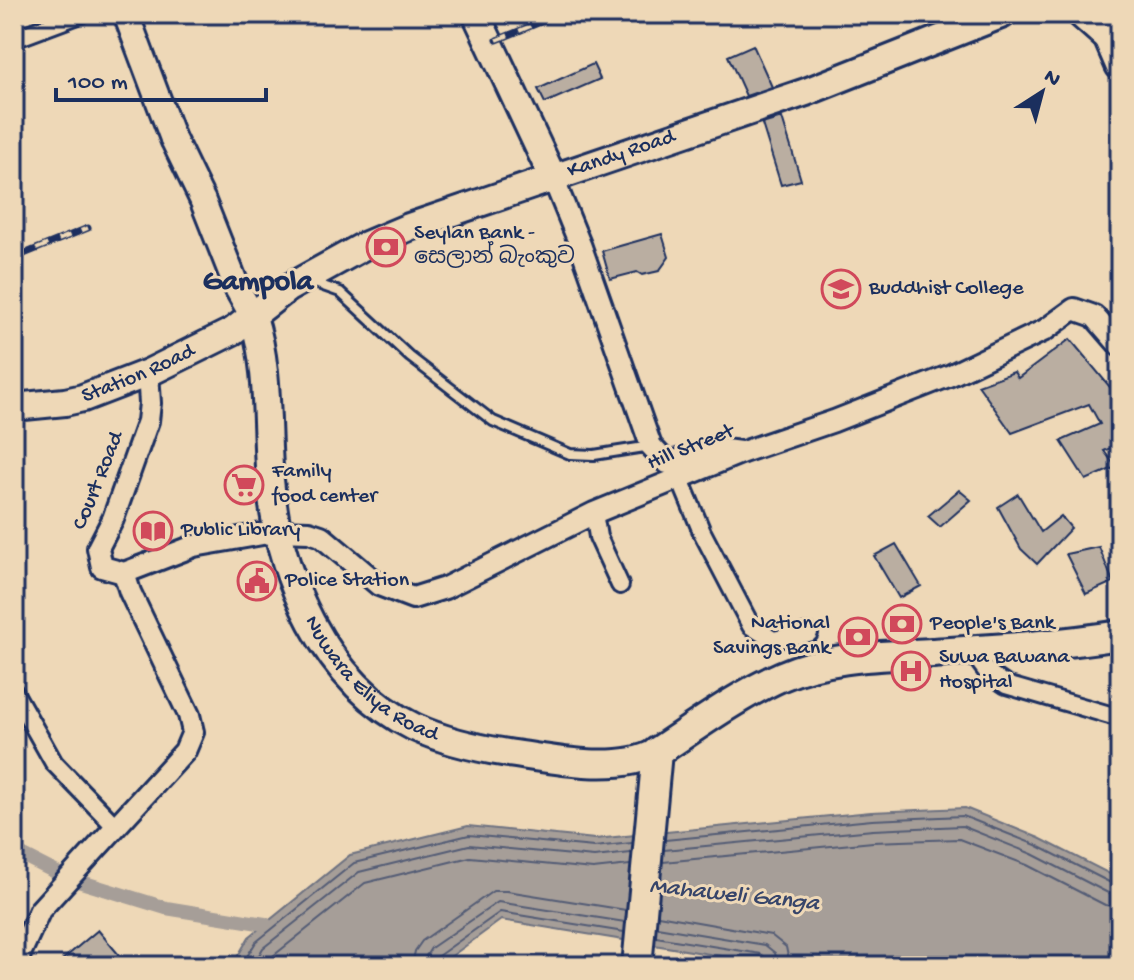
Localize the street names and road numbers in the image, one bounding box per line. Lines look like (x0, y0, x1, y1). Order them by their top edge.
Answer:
street label: Kandy Road (564, 124, 681, 185)
street label: Station Road (78, 338, 201, 410)
street label: Hill Street (644, 418, 740, 477)
street label: Court Road (68, 426, 131, 534)
street label: Nuwara Eliya Road (297, 612, 444, 749)

